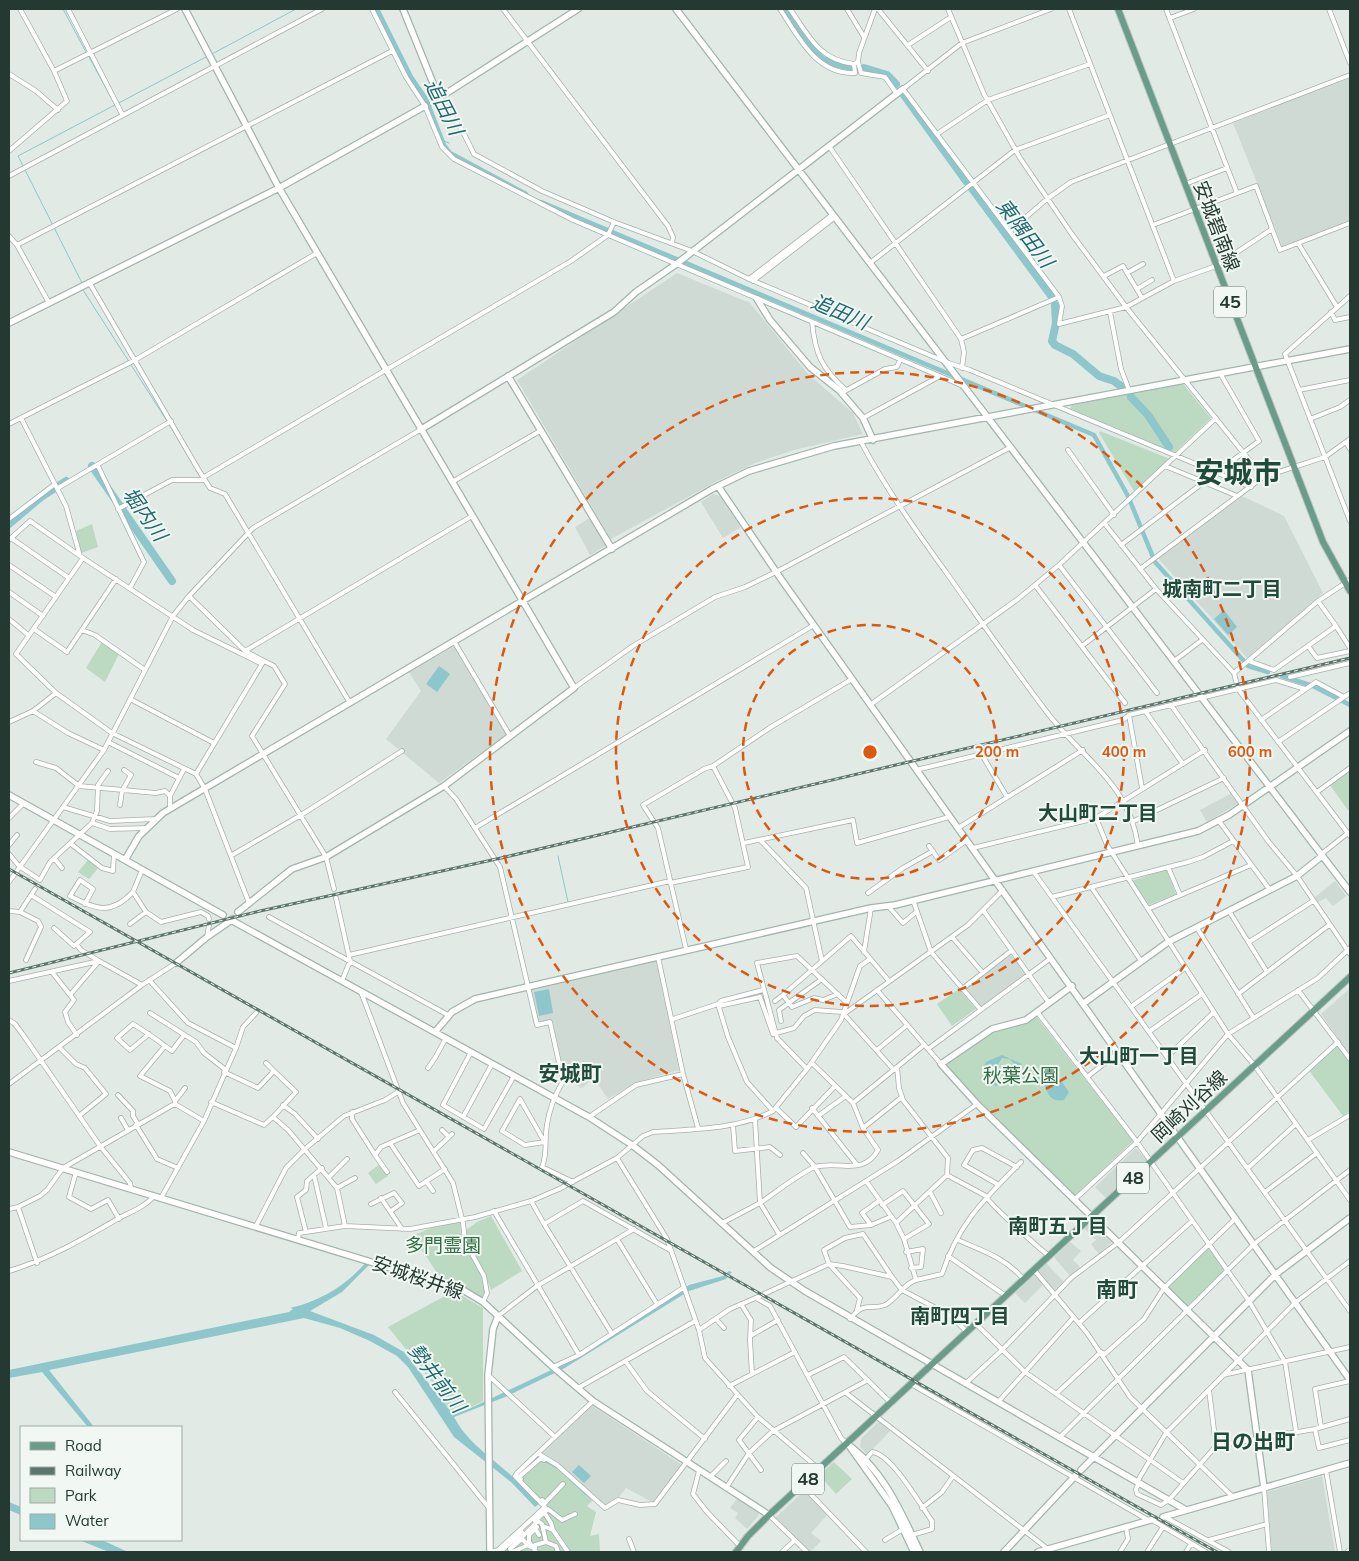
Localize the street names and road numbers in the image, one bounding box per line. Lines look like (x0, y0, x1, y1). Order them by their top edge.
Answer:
street label: 安城碧南線 (1189, 177, 1245, 275)
road number: 45 (1214, 286, 1246, 318)
street label: 岡崎刈谷線 (1146, 1065, 1232, 1147)
road number: 48 (1117, 1162, 1149, 1194)
street label: 安城桜井線 (369, 1250, 467, 1304)
road number: 48 (792, 1464, 824, 1495)

